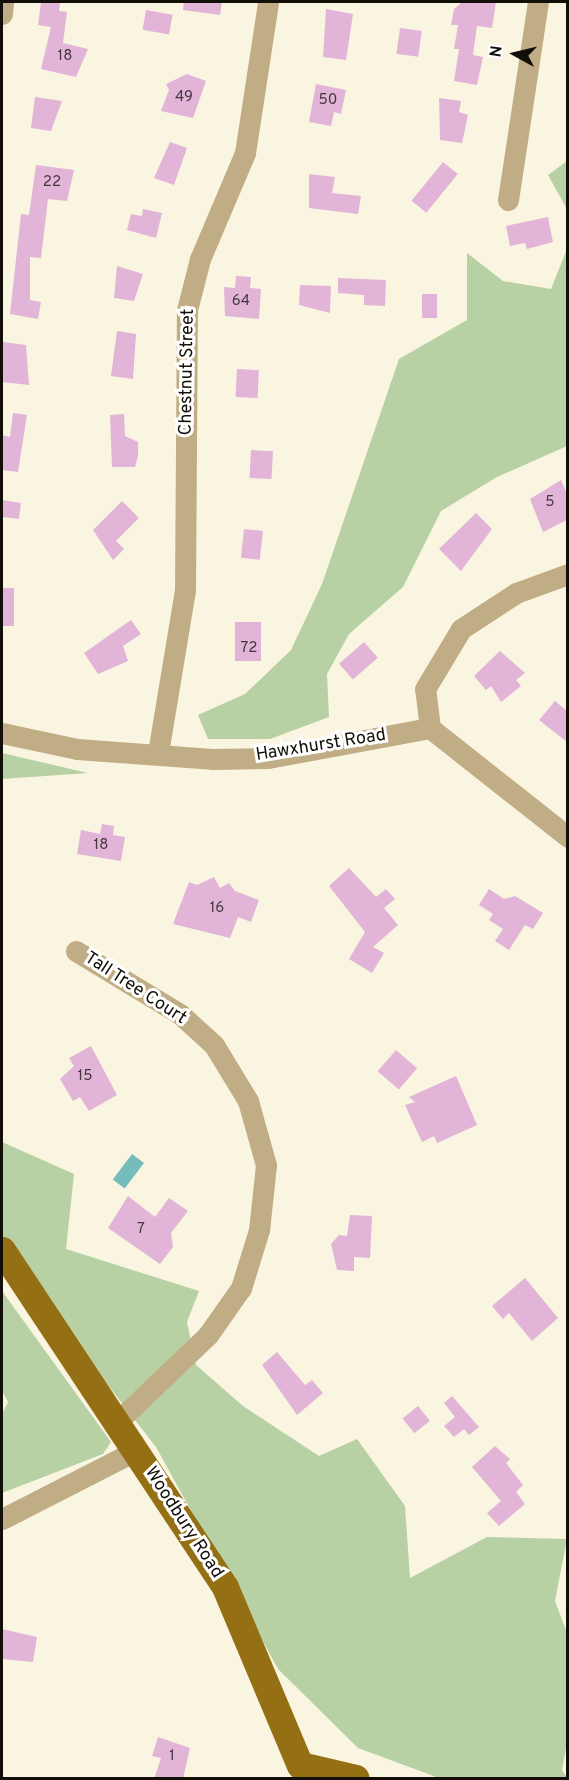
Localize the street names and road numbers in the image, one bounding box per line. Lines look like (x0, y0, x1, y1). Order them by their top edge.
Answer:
street label: Chestnut Street (176, 308, 200, 436)
street label: Hawxhurst Road (254, 725, 388, 767)
street label: Tall Tree Court (80, 948, 190, 1030)
street label: Woodbury Road (139, 1463, 227, 1583)

